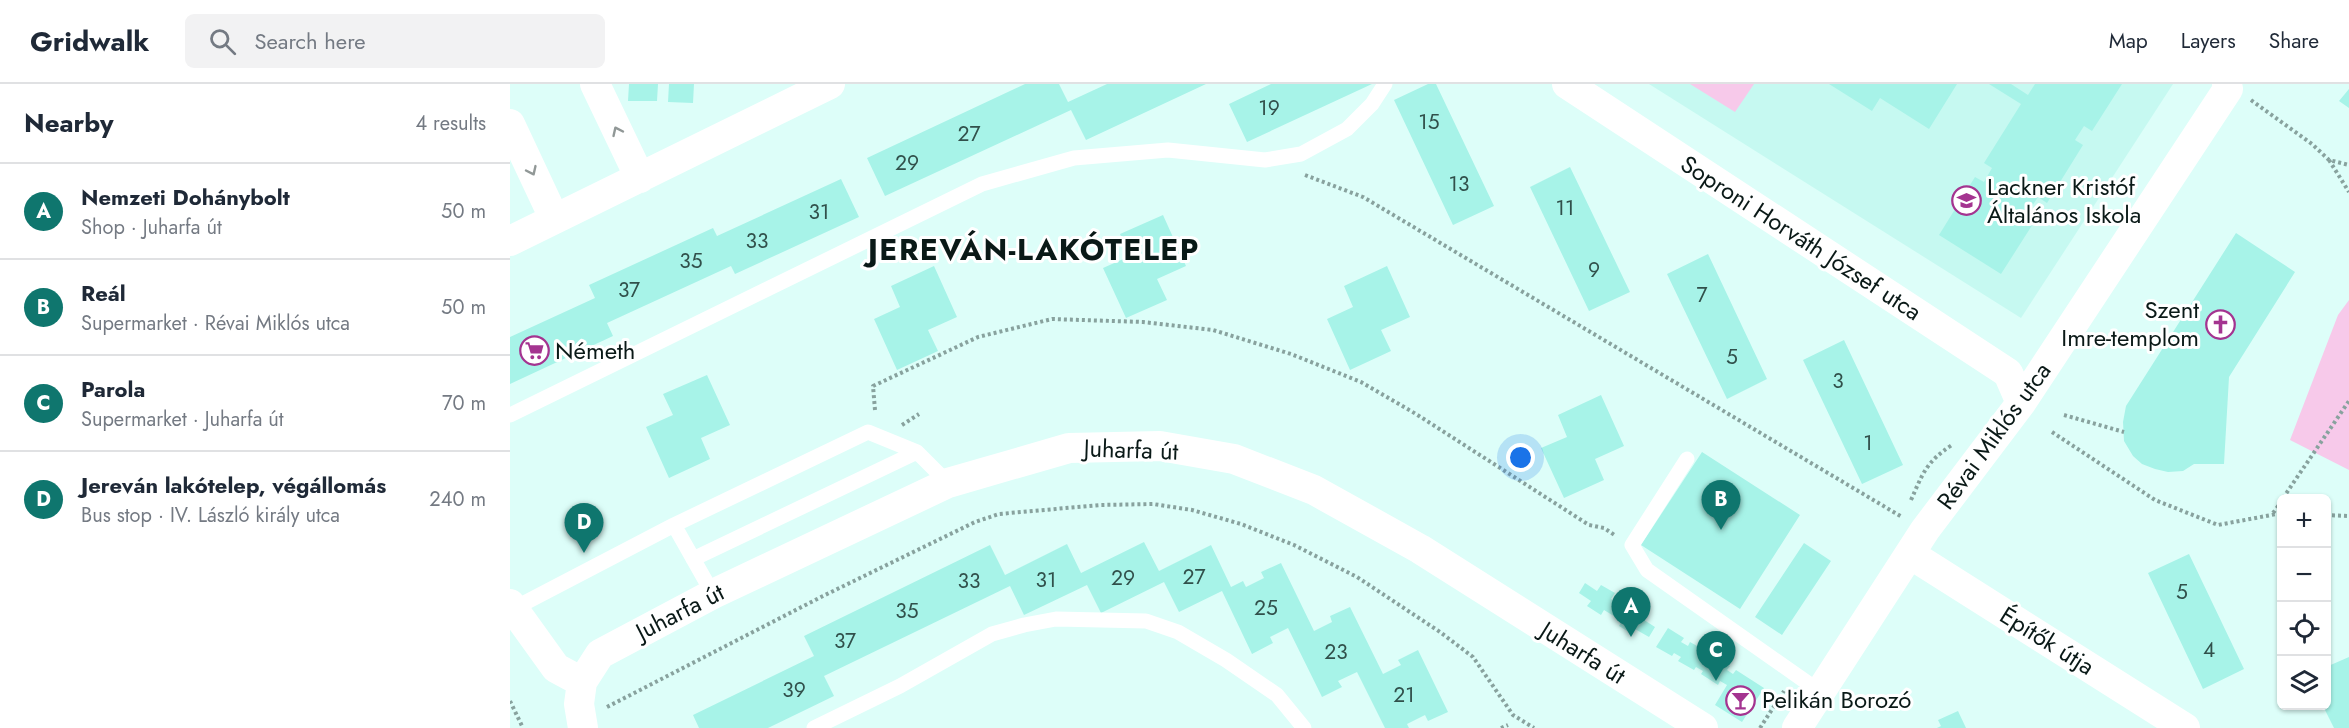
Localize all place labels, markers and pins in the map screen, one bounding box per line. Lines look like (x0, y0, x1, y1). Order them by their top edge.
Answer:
place label: Lackner Kristóf Általános Iskola (1987, 169, 2141, 232)
school or university icon: Lackner Kristóf Általános Iskola (1950, 185, 1982, 217)
place label: Szent Imre-templom (2061, 292, 2199, 355)
church icon: Szent Imre-templom (2204, 308, 2236, 340)
place label: Németh (555, 333, 635, 368)
supermarket icon: Németh (518, 335, 550, 367)
pin: B (1702, 480, 1740, 530)
pin: D (564, 504, 604, 553)
pin: A (1612, 588, 1650, 637)
pin: C (1696, 632, 1736, 681)
place label: Pelikán Borozó (1762, 682, 1911, 717)
bar icon: Pelikán Borozó (1725, 684, 1757, 716)

